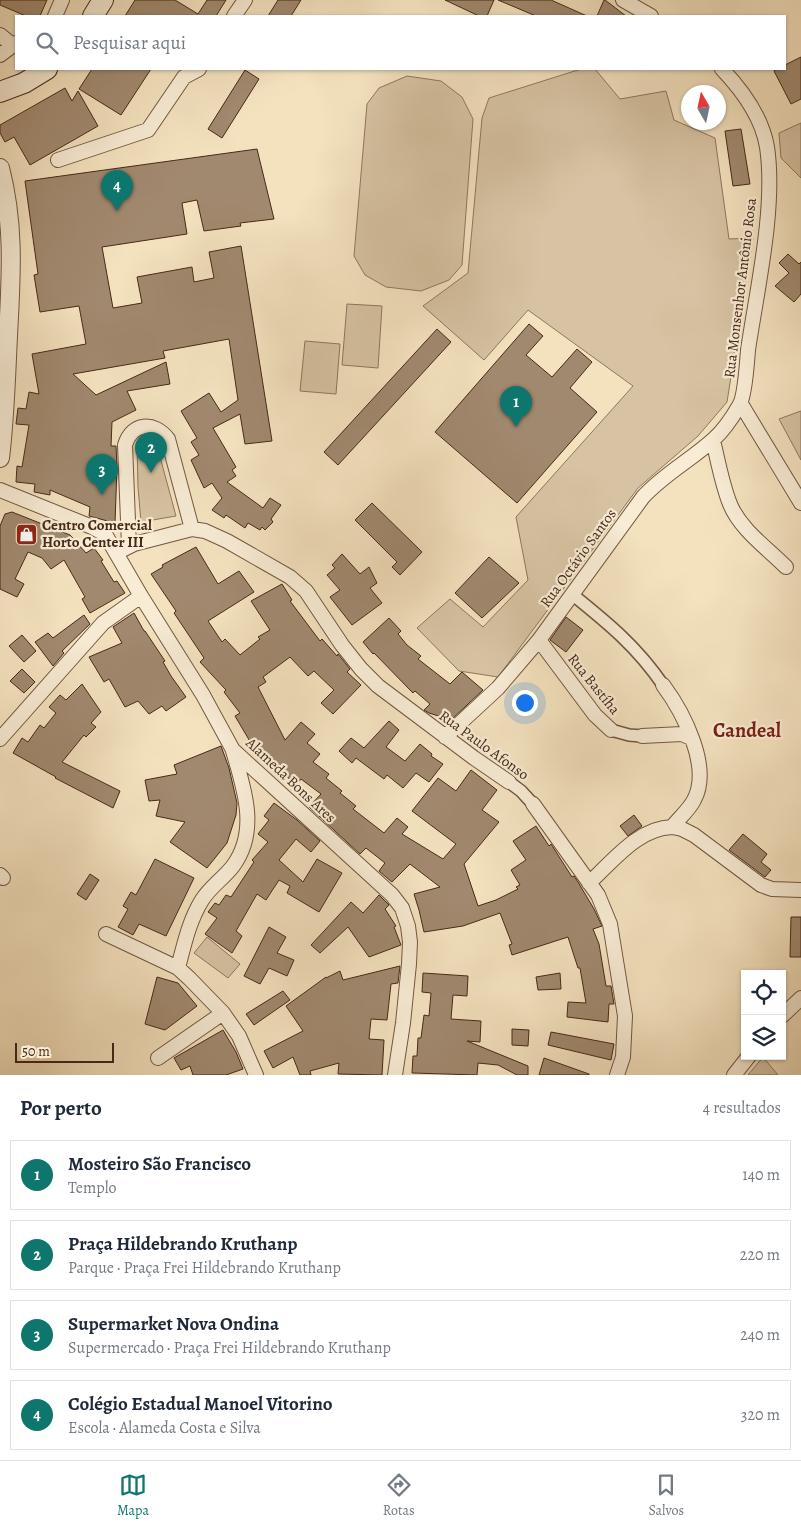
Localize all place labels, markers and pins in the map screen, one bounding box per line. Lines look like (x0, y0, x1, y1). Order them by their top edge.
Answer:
pin: 4 (101, 170, 133, 211)
pin: 1 (500, 386, 532, 427)
pin: 2 (135, 432, 167, 473)
pin: 3 (86, 454, 118, 495)
place label: Centro Comercial Horto Center III (42, 515, 152, 552)
shop icon: Centro Comercial Horto Center III (14, 522, 38, 546)

